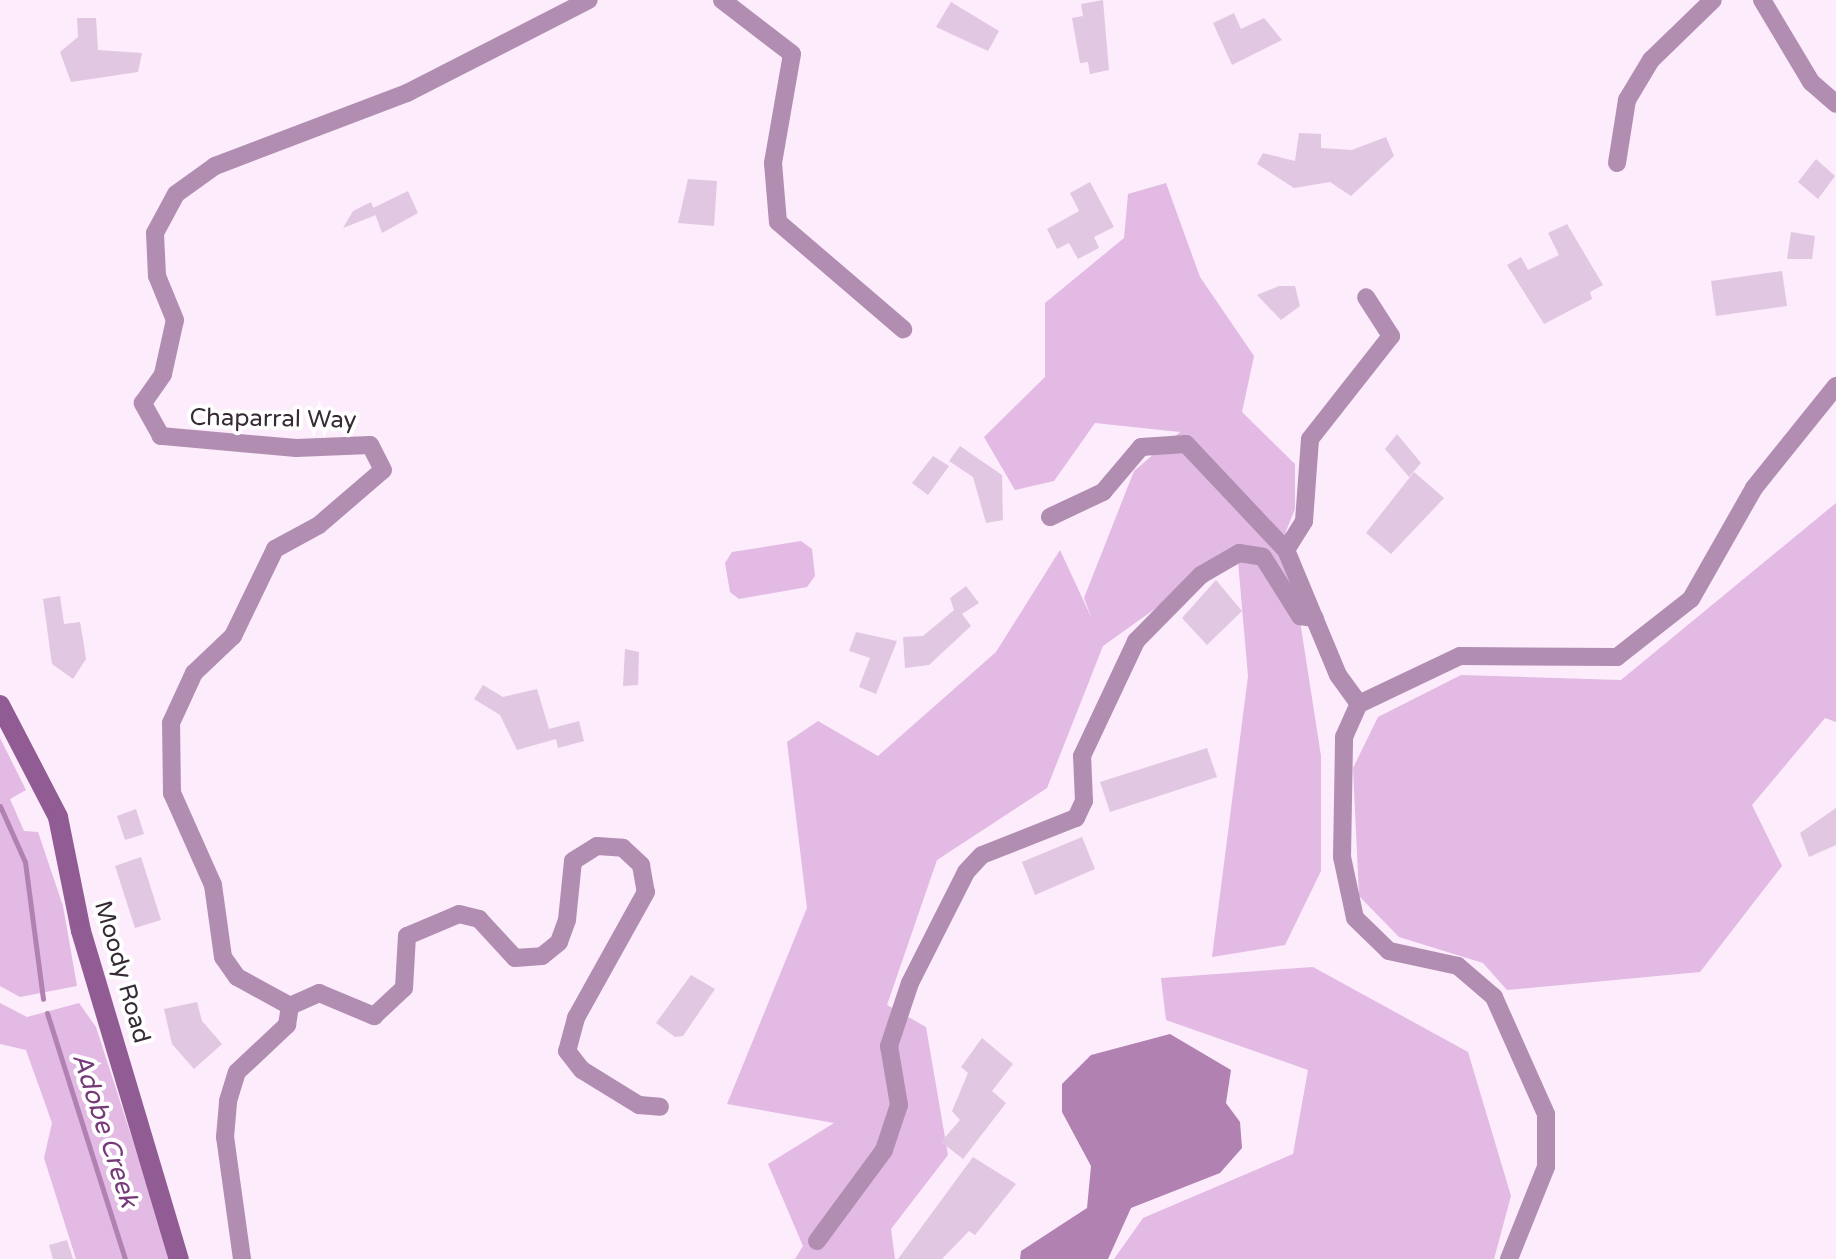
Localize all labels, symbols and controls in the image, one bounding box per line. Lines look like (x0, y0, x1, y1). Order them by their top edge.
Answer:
street label: Chaparral Way (189, 403, 357, 435)
street label: Moody Road (88, 898, 156, 1046)
water label: Adobe Creek (65, 1049, 145, 1211)

